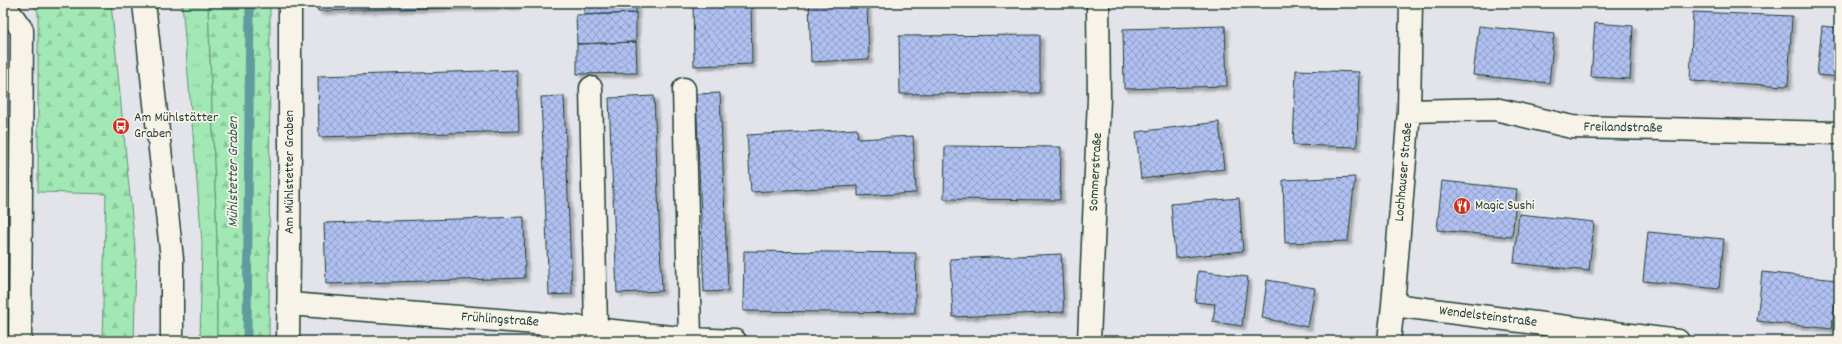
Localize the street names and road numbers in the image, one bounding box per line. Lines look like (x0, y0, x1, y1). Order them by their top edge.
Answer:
street label: Am Mühlstetter Graben (280, 110, 300, 234)
street label: Freilandstraße (1583, 117, 1663, 139)
street label: Lochhauser Straße (1390, 122, 1418, 222)
street label: Sommerstraße (1084, 132, 1108, 212)
street label: Wendelsteinstraße (1438, 301, 1538, 333)
street label: Frühlingstraße (460, 307, 540, 333)

